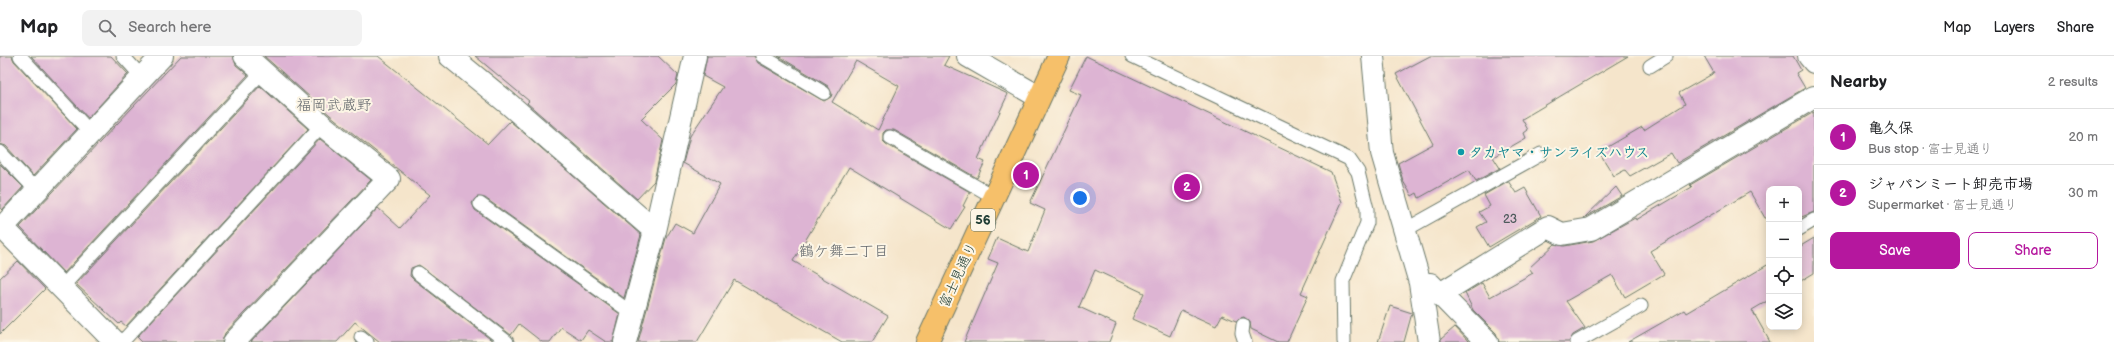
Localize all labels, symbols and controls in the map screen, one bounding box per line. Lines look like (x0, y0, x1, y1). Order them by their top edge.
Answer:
search box (82, 10, 362, 46)
text: Map (20, 16, 58, 39)
icon: search (96, 17, 118, 39)
text: Search here (128, 18, 211, 37)
text: Map (1943, 19, 1971, 36)
text: Layers (1993, 19, 2035, 36)
text: Share (2057, 19, 2094, 36)
text: Nearby (1830, 72, 1887, 92)
text: 2 results (2048, 74, 2098, 90)
district label: 福岡武蔵野 (296, 96, 372, 115)
text: 亀久保 (1868, 119, 1913, 138)
text: 1 (1840, 129, 1846, 145)
text: 20 m (2068, 129, 2098, 145)
text: Bus stop · 富士見通り (1868, 141, 1993, 157)
place label: タカヤマ・サンライズハウス (1469, 144, 1649, 161)
marker: タカヤマ・サンライズハウス (1456, 147, 1466, 157)
pin: 1 (1013, 160, 1039, 190)
pin: 2 (1174, 172, 1200, 202)
text: ジャパンミート卸売市場 (1868, 175, 2033, 194)
text: 2 (1839, 185, 1847, 201)
text: 30 m (2068, 185, 2098, 201)
map controls (1766, 186, 1802, 330)
button: + (1766, 186, 1802, 222)
your location (1070, 188, 1090, 208)
text: Supermarket · 富士見通り (1868, 197, 2017, 213)
road number: 56 (971, 209, 995, 231)
house number: 23 (1503, 212, 1517, 227)
button: − (1766, 222, 1802, 258)
button: Save (1830, 232, 1960, 269)
button: Share (1968, 232, 2098, 269)
street label: 富士見通り (936, 240, 980, 310)
district label: 鶴ケ舞二丁目 (799, 242, 889, 261)
button: locate (1766, 258, 1802, 294)
button: layers (1766, 294, 1802, 330)

